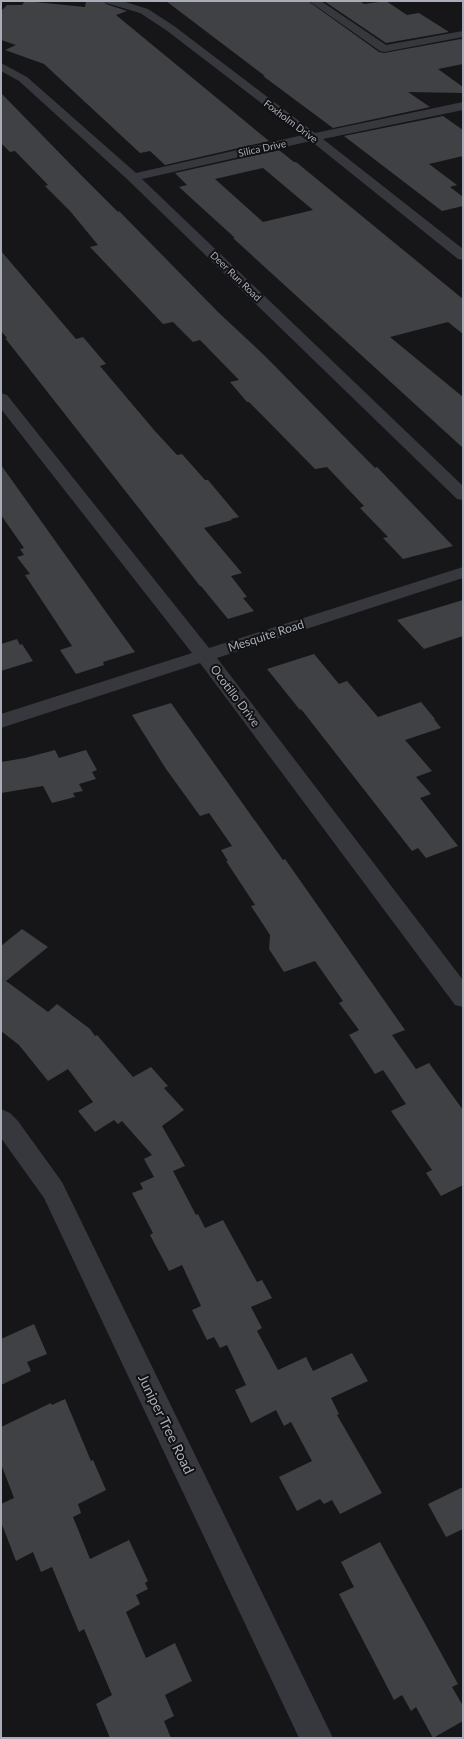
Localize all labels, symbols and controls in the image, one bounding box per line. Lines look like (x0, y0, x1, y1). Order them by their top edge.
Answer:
street label: Foxholm Drive (262, 97, 320, 145)
street label: Silica Drive (237, 137, 287, 159)
street label: Deer Run Road (208, 249, 264, 303)
street label: Mesquite Road (226, 616, 306, 655)
street label: Ocotillo Drive (207, 662, 263, 730)
street label: Juniper Tree Road (135, 1371, 198, 1476)

